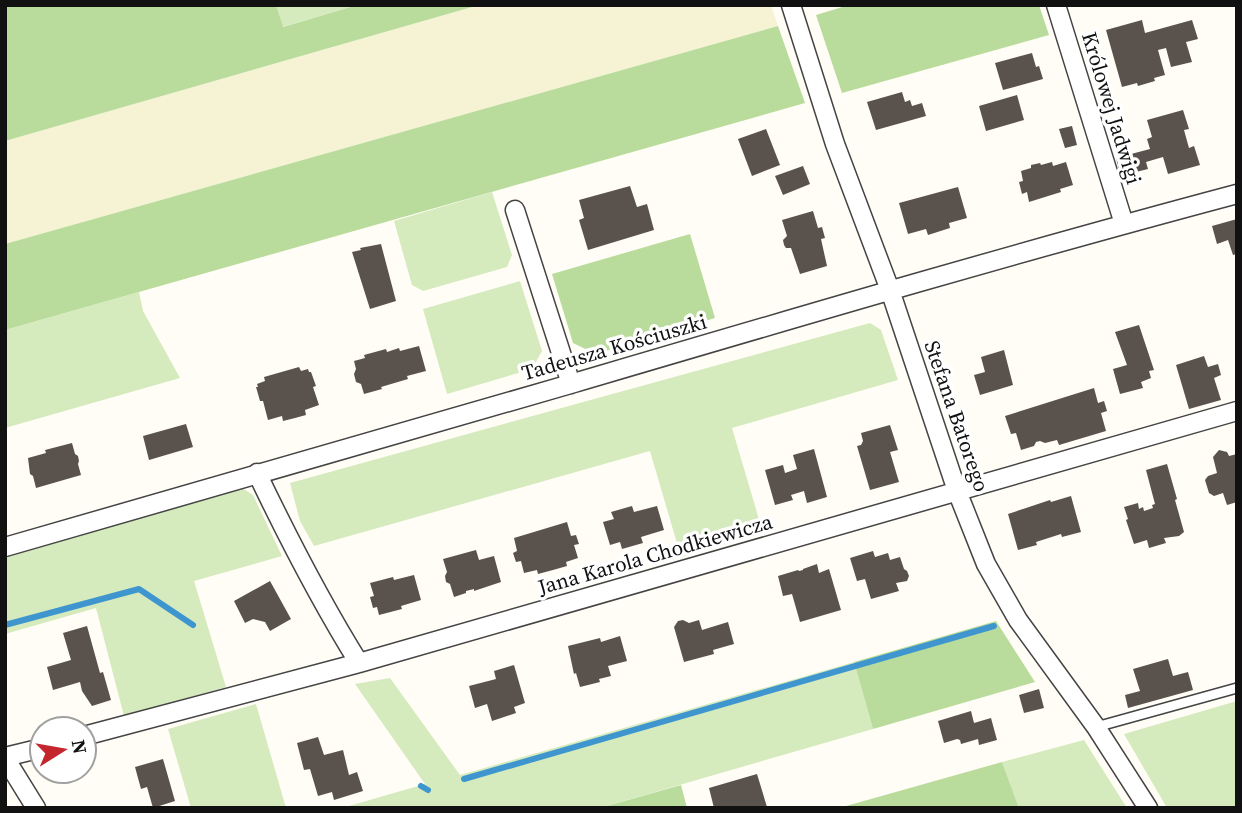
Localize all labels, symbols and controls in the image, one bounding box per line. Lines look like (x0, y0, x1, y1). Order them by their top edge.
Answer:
street label: Królowej Jadwigi (1075, 28, 1149, 188)
street label: Tadeusza Kościuszki (518, 307, 710, 387)
street label: Stefana Batorego (918, 337, 996, 495)
street label: Jana Karola Chodkiewicza (533, 507, 776, 602)
north arrow (28, 715, 98, 785)
text: N (66, 737, 94, 756)

